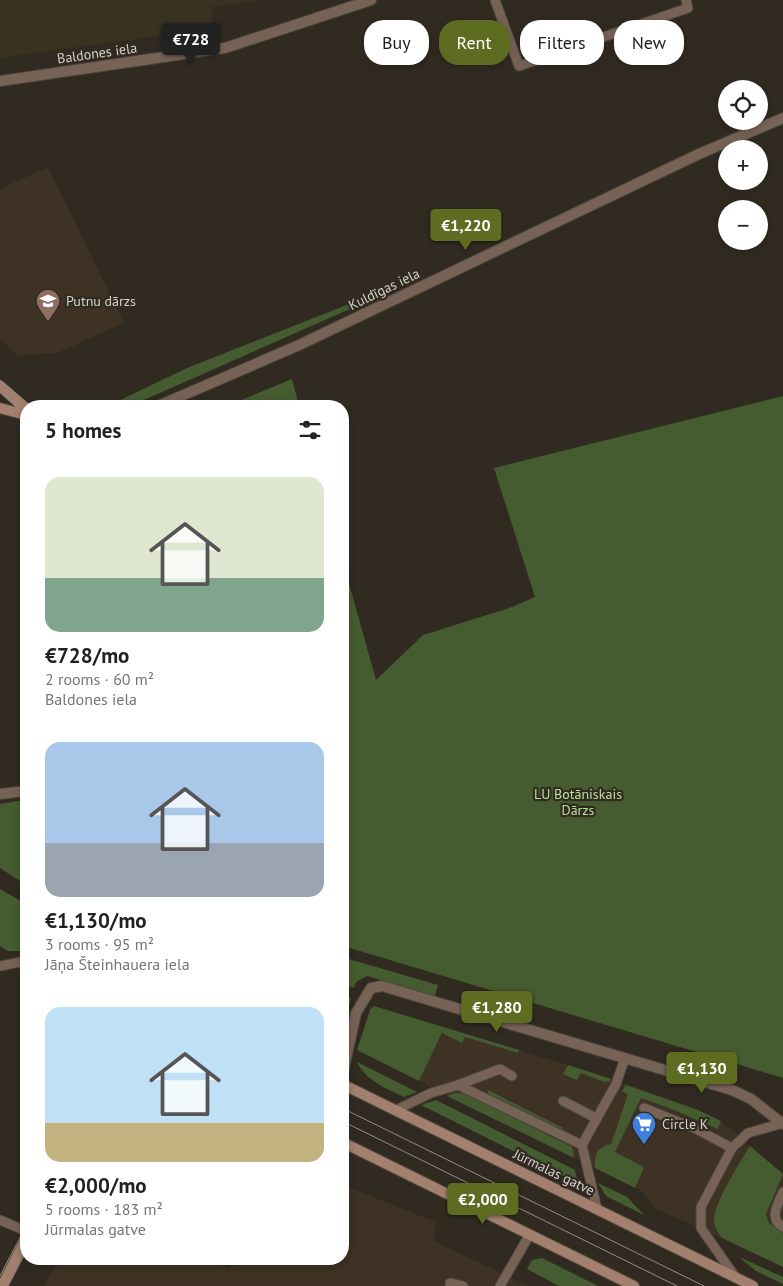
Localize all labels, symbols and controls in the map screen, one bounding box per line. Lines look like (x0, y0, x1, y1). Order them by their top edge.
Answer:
chip: Buy (364, 20, 429, 65)
chip: Rent (439, 20, 510, 65)
chip: Filters (520, 20, 604, 65)
chip: New (614, 20, 684, 65)
pin: €728 (161, 22, 221, 65)
text: €728 (173, 29, 209, 49)
street label: Baldones iela (56, 38, 138, 68)
map controls (718, 80, 768, 250)
button: locate (718, 80, 768, 130)
button: + (718, 140, 768, 190)
button: − (718, 200, 768, 250)
pin: €1,220 (425, 208, 507, 251)
text: €1,220 (441, 215, 491, 235)
street label: Kuldīgas iela (345, 264, 423, 314)
school or university icon: Putnu dārzs (35, 288, 61, 322)
place label: Putnu dārzs (66, 292, 136, 310)
icon: filters (296, 416, 324, 444)
text: 5 homes (45, 417, 121, 444)
icon: home (140, 509, 230, 599)
text: €728/mo (45, 642, 129, 669)
text: 2 rooms · 60 m² (45, 669, 154, 689)
text: Baldones iela (45, 689, 137, 709)
icon: home (140, 774, 230, 864)
park label: LU Botāniskais Dārzs (534, 785, 622, 819)
text: €1,130/mo (45, 907, 147, 934)
text: 3 rooms · 95 m² (45, 934, 154, 954)
text: Jāņa Šteinhauera iela (45, 954, 190, 974)
pin: €1,280 (456, 990, 538, 1033)
text: €1,280 (472, 997, 522, 1017)
icon: home (140, 1039, 230, 1129)
pin: €1,130 (661, 1052, 743, 1094)
text: €1,130 (677, 1058, 727, 1078)
supermarket icon: Circle K (631, 1111, 657, 1145)
place label: Circle K (662, 1115, 709, 1133)
street label: Jūrmalas gatve (509, 1144, 598, 1199)
text: €2,000/mo (45, 1172, 147, 1199)
pin: €2,000 (442, 1182, 524, 1225)
text: €2,000 (458, 1189, 508, 1209)
text: 5 rooms · 183 m² (45, 1199, 163, 1219)
text: Jūrmalas gatve (45, 1219, 146, 1239)

